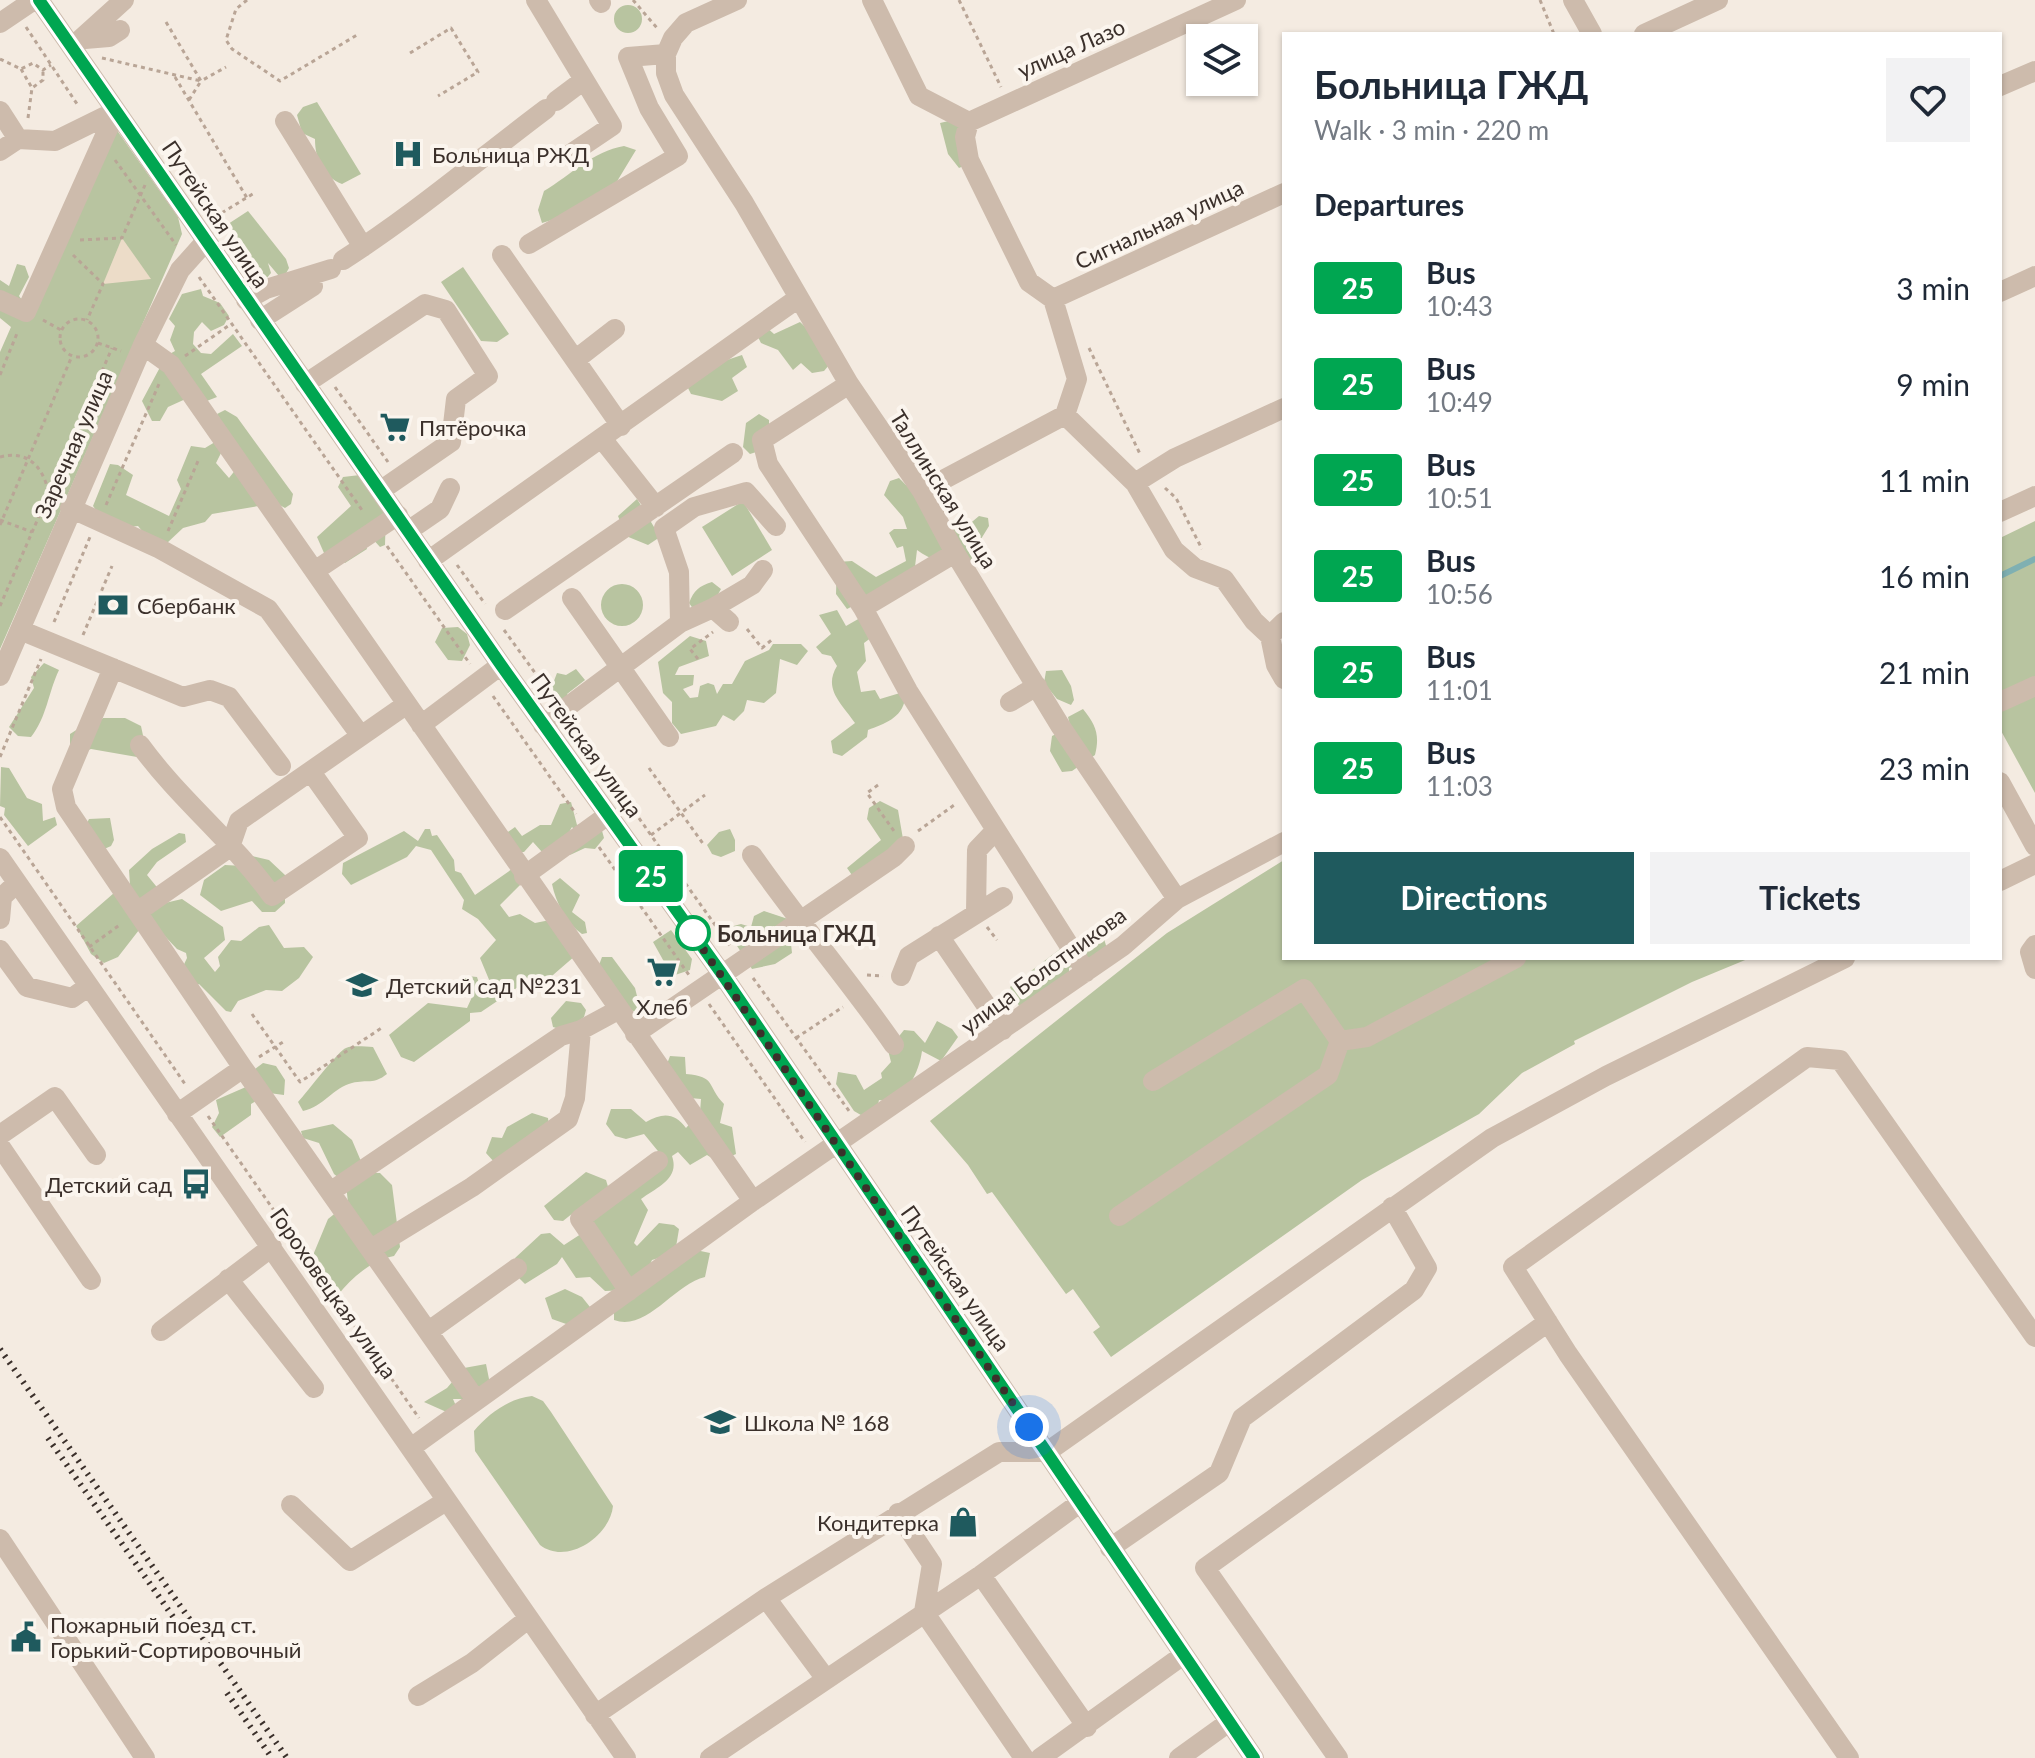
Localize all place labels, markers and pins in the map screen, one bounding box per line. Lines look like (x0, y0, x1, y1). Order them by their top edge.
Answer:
hospital icon: Больница РЖД (391, 137, 425, 171)
place label: Больница РЖД (432, 141, 589, 168)
supermarket icon: Пятёрочка (378, 410, 412, 444)
place label: Пятёрочка (419, 414, 526, 441)
bank icon: Сбербанк (96, 588, 130, 622)
place label: Сбербанк (137, 592, 236, 619)
marker: Больница ГЖД (676, 916, 710, 950)
place label: Больница ГЖД (717, 920, 876, 947)
supermarket icon: Хлеб (645, 955, 679, 989)
school or university icon: Детский сад №231 (345, 968, 379, 1002)
place label: Детский сад №231 (386, 972, 582, 999)
place label: Хлеб (636, 993, 688, 1020)
bus stop icon: Детский сад (179, 1167, 213, 1201)
place label: Детский сад (45, 1171, 172, 1198)
school or university icon: Школа № 168 (703, 1405, 737, 1439)
place label: Школа № 168 (744, 1409, 889, 1436)
shop icon: Кондитерка (946, 1505, 980, 1539)
place label: Кондитерка (817, 1509, 939, 1536)
place label: Пожарный поезд ст. Горький-Сортировочный (50, 1611, 301, 1663)
public building icon: Пожарный поезд ст. Горький-Сортировочный (9, 1620, 43, 1654)

